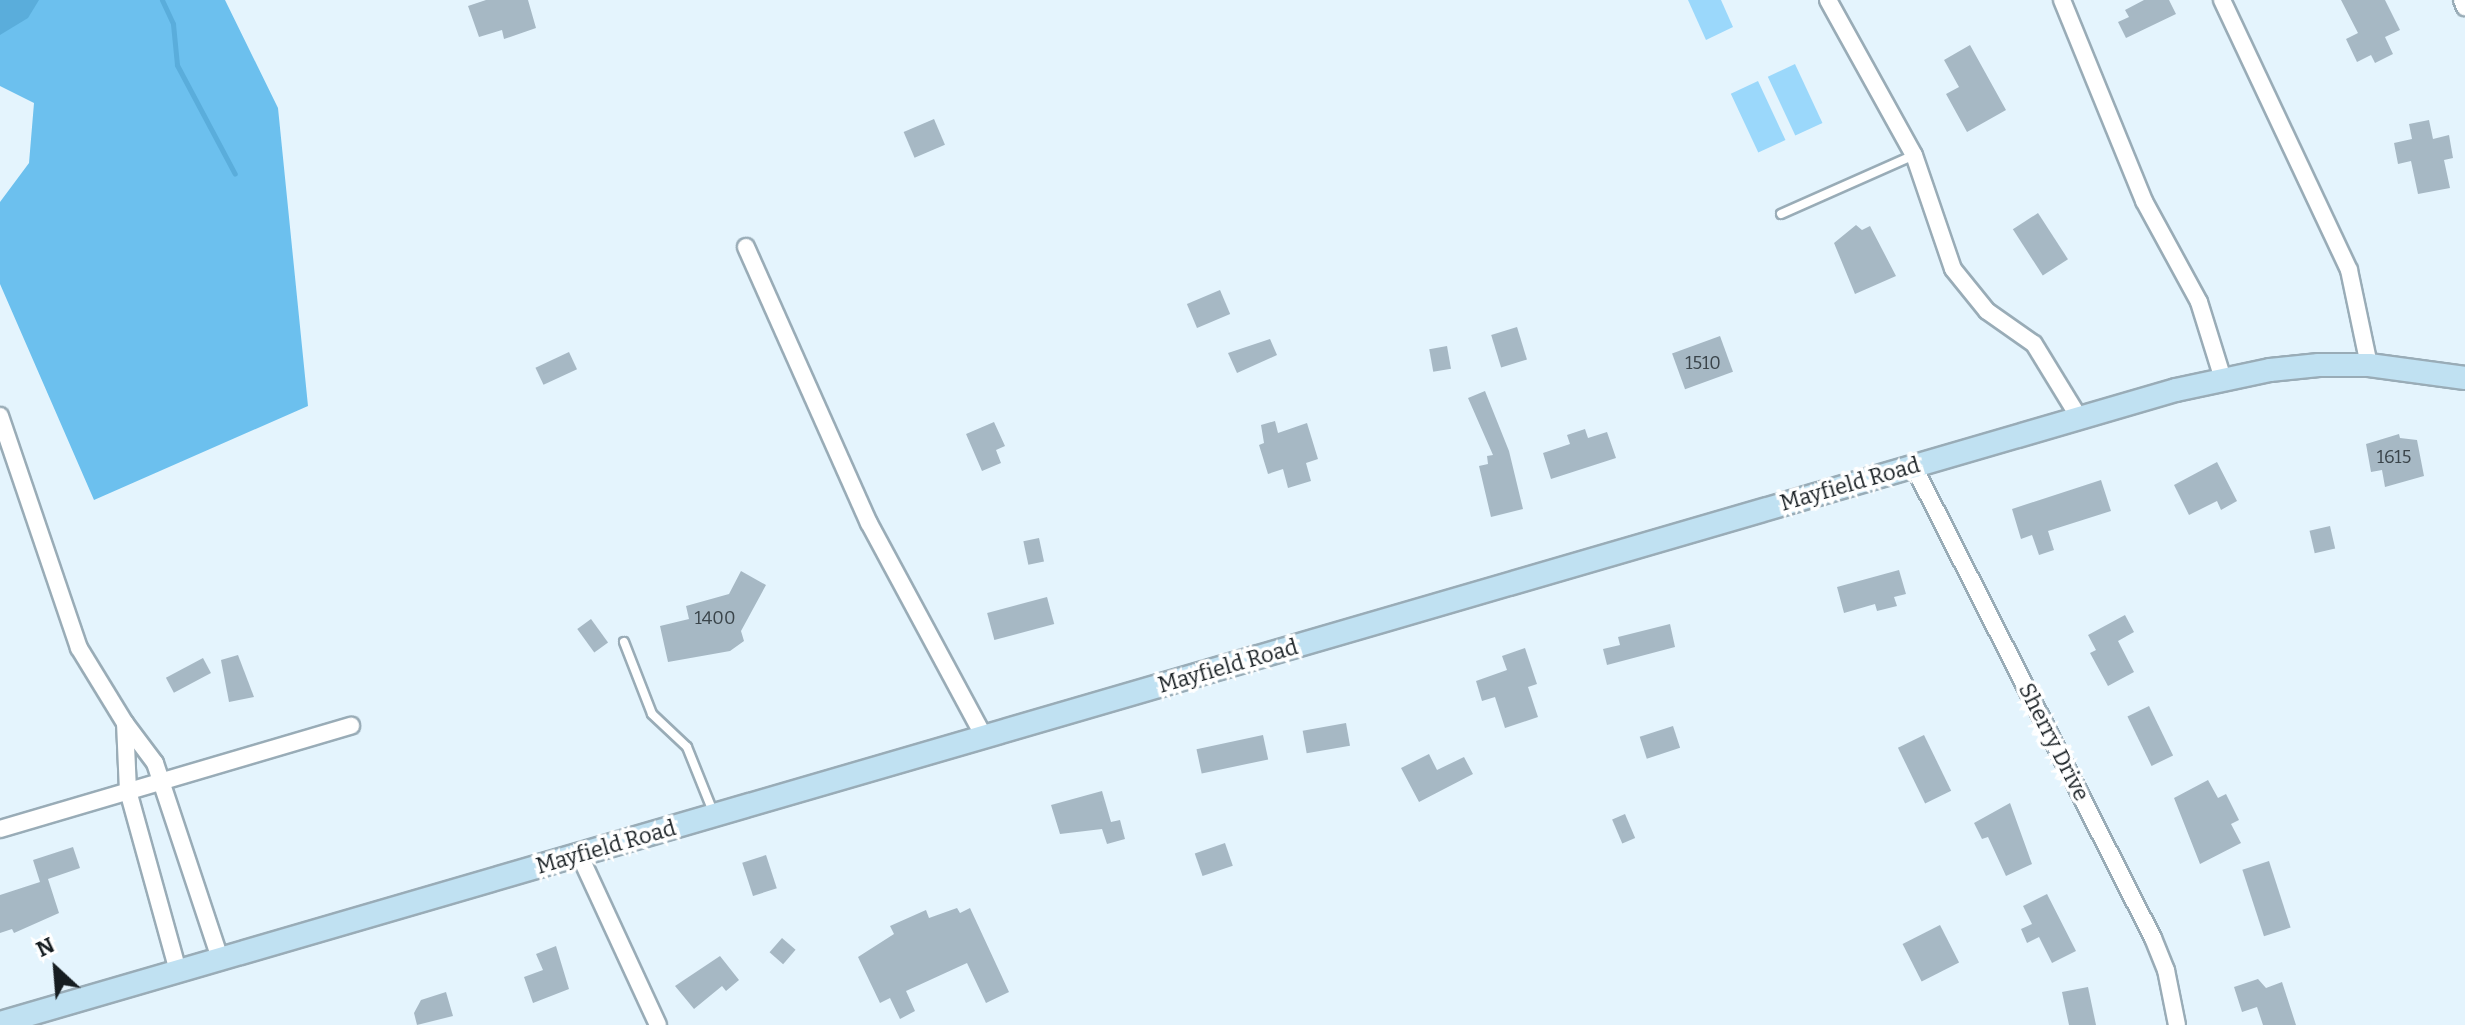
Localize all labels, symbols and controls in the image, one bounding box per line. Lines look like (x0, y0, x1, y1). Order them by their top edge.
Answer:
house number: 1510 (1685, 352, 1721, 374)
house number: 1615 (2377, 446, 2411, 468)
street label: Mayfield Road (1777, 451, 1923, 517)
house number: 1400 (695, 607, 735, 629)
street label: Mayfield Road (1155, 633, 1301, 699)
street label: Sherry Drive (2013, 679, 2095, 805)
street label: Mayfield Road (533, 814, 679, 880)
north arrow (16, 929, 96, 1009)
text: N (32, 931, 59, 963)

